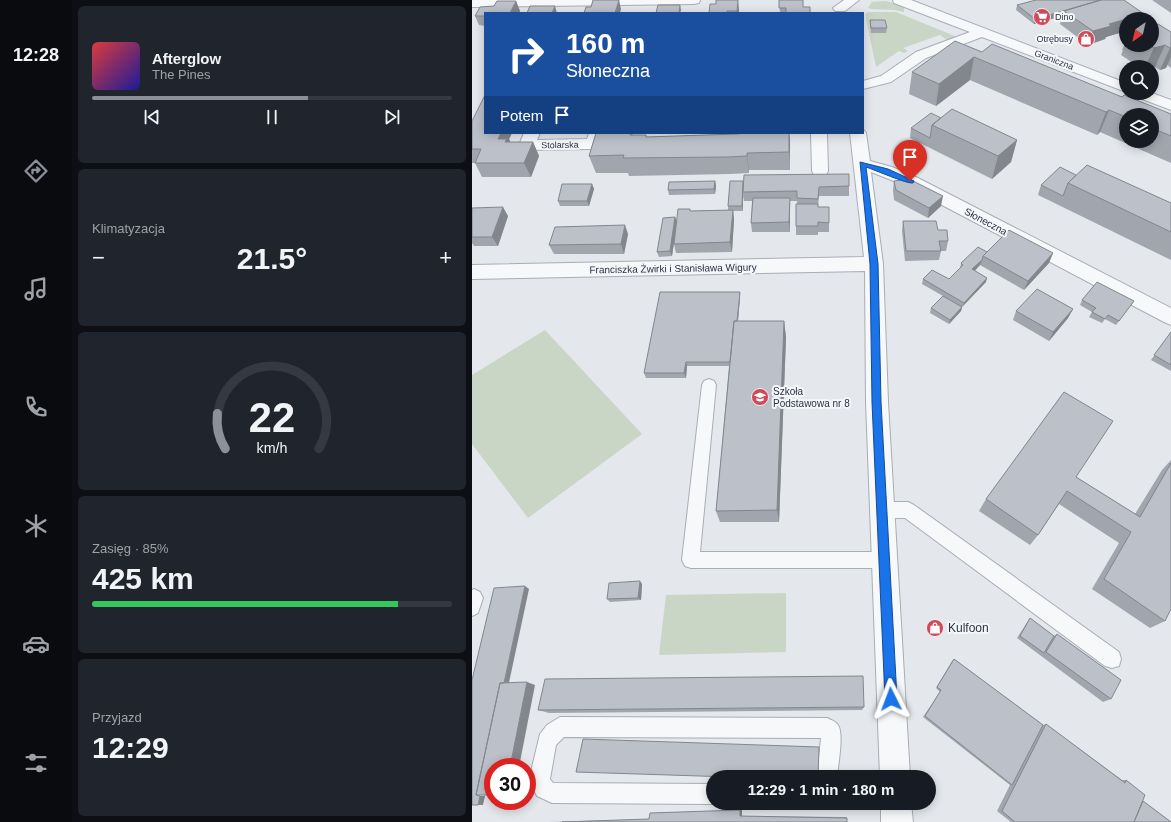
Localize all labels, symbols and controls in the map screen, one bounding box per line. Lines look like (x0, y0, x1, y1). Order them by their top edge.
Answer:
supermarket icon: Dino (1032, 7, 1052, 27)
place label: Dino (1055, 12, 1074, 22)
north arrow (1119, 12, 1159, 52)
map controls (1119, 12, 1159, 148)
icon: right (500, 28, 552, 80)
text: 160 m (566, 28, 645, 59)
shop icon: Otrębusy (1076, 29, 1096, 49)
place label: Otrębusy (1036, 34, 1073, 44)
text: 12:28 (13, 45, 59, 65)
street label: Graniczna (1033, 48, 1075, 72)
text: Afterglow (152, 50, 221, 67)
button: search (1119, 60, 1159, 100)
text: Słoneczna (566, 61, 650, 81)
text: The Pines (152, 67, 211, 82)
icon: arrive (551, 104, 573, 126)
icon: previous (141, 106, 163, 128)
icon: pause (261, 106, 283, 128)
icon: next (381, 106, 403, 128)
text: Potem (500, 107, 543, 124)
button: layers (1119, 108, 1159, 148)
street label: Stolarska (541, 140, 579, 150)
pin (893, 140, 927, 181)
icon: arrive (899, 146, 921, 168)
icon: directions (22, 157, 50, 185)
street label: Słoneczna (963, 206, 1009, 237)
text: Klimatyzacja (92, 221, 165, 236)
text: 21.5° (237, 242, 307, 275)
text: − (92, 245, 105, 270)
text: + (439, 245, 452, 270)
street label: Franciszka Żwirki i Stanisława Wigury (589, 261, 757, 275)
icon: music (22, 275, 50, 303)
place label: Szkoła Podstawowa nr 8 (773, 386, 850, 409)
school or university icon: Szkoła Podstawowa nr 8 (750, 387, 770, 407)
icon: phone (22, 393, 50, 421)
text: 22 (249, 394, 295, 441)
text: km/h (257, 440, 288, 456)
icon: climate (22, 512, 50, 540)
text: Zasięg · 85% (92, 541, 169, 556)
text: 425 km (92, 562, 194, 595)
shop icon: Kulfoon (925, 618, 945, 638)
place label: Kulfoon (948, 621, 989, 635)
icon: car (22, 630, 50, 658)
position arrow (870, 678, 912, 720)
text: Przyjazd (92, 710, 142, 725)
text: 12:29 (92, 731, 169, 764)
icon: filters (22, 749, 50, 777)
speed limit sign: 30 (484, 758, 536, 810)
text: 12:29 · 1 min · 180 m (748, 781, 894, 798)

